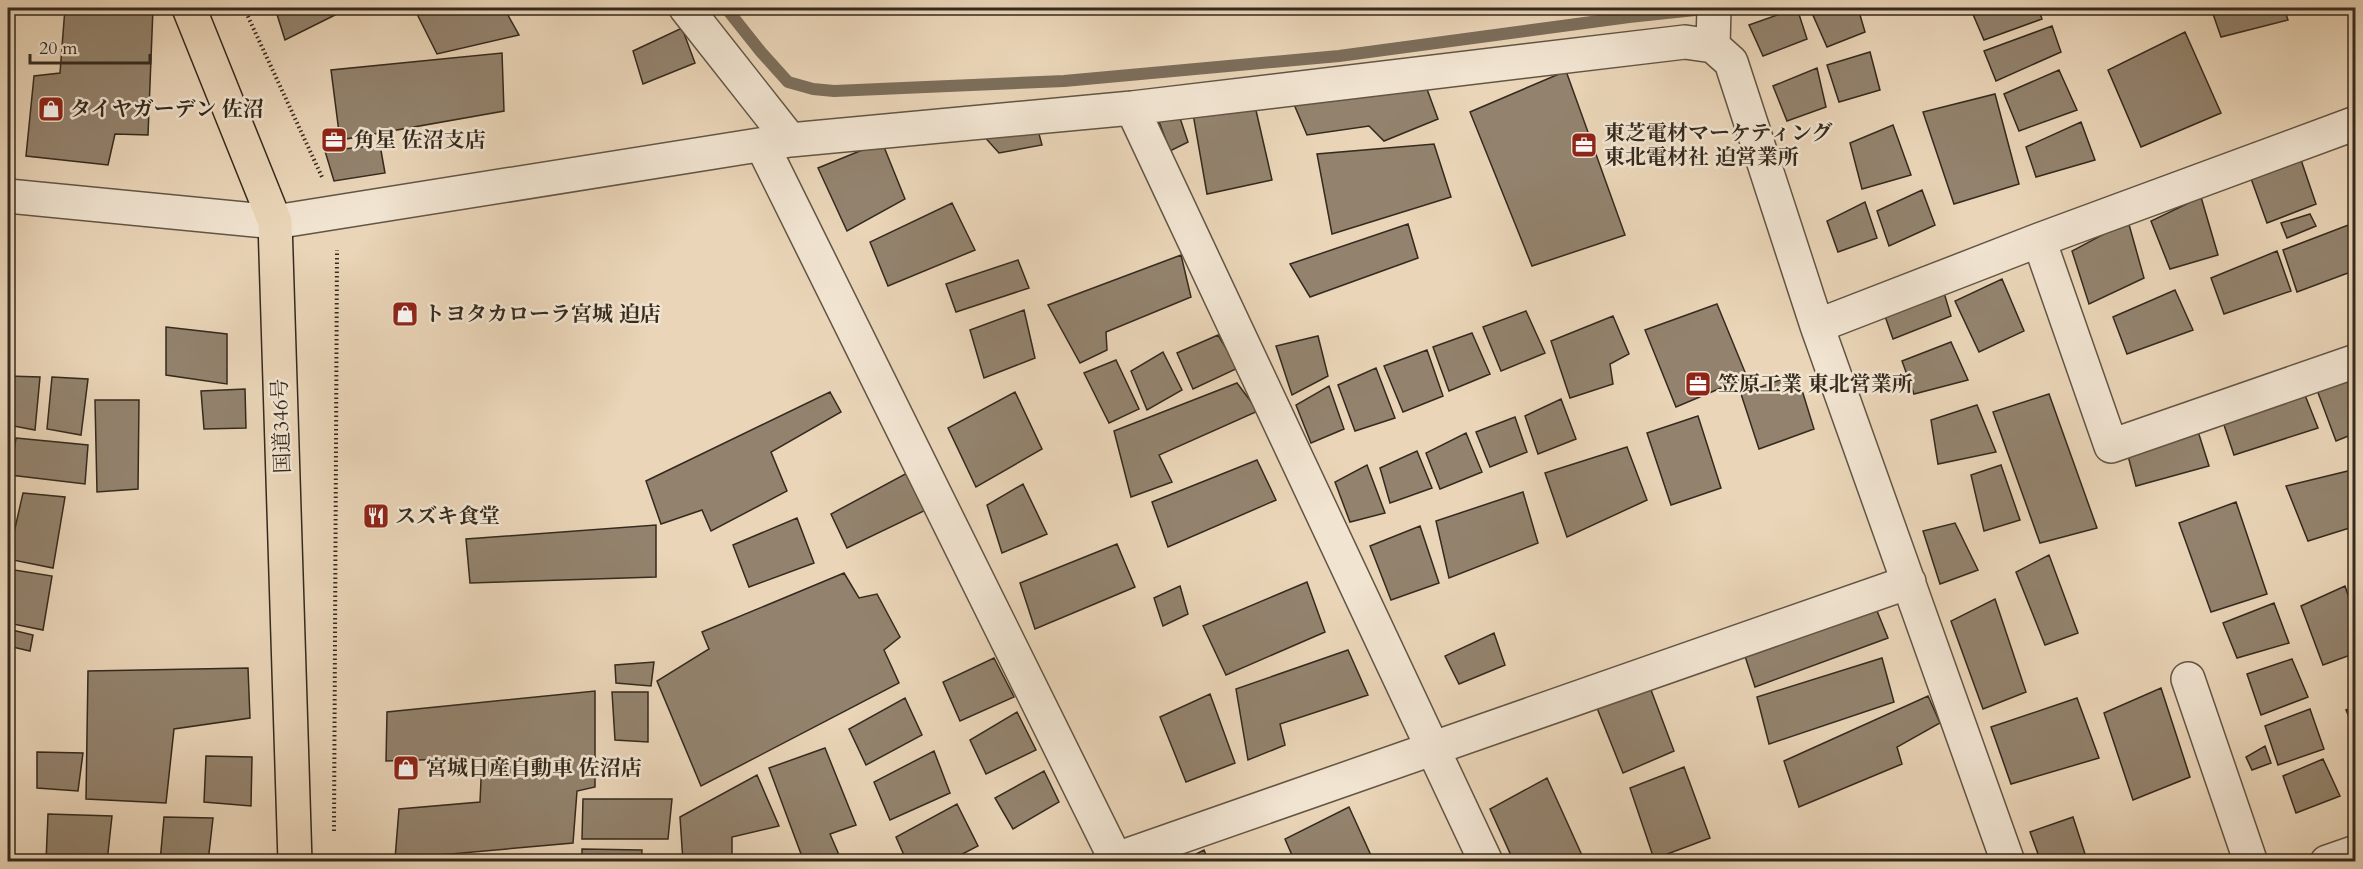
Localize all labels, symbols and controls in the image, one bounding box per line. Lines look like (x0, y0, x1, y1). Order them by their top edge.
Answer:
scale bar (30, 27, 150, 65)
text: 20 m (39, 36, 78, 61)
shop icon: タイヤガーデン 佐沼 (36, 94, 66, 124)
place label: タイヤガーデン 佐沼 (70, 95, 264, 124)
place label: 東芝電材マーケティング 東北電材社 迫営業所 (1604, 119, 1832, 172)
office icon: 角星 佐沼支店 (319, 125, 349, 155)
place label: 角星 佐沼支店 (354, 126, 486, 155)
office icon: 東芝電材マーケティング 東北電材社 迫営業所 (1569, 130, 1599, 160)
shop icon: トヨタカローラ宮城 迫店 (390, 299, 420, 329)
place label: トヨタカローラ宮城 迫店 (424, 300, 661, 329)
office icon: 笠原工業 東北営業所 (1683, 369, 1713, 399)
place label: 笠原工業 東北営業所 (1718, 370, 1913, 399)
street label: 国道346号 (265, 378, 298, 474)
restaurant icon: スズキ食堂 (361, 501, 391, 531)
place label: スズキ食堂 (395, 502, 500, 531)
shop icon: 宮城日産自動車 佐沼店 (391, 753, 421, 783)
place label: 宮城日産自動車 佐沼店 (426, 754, 642, 783)

